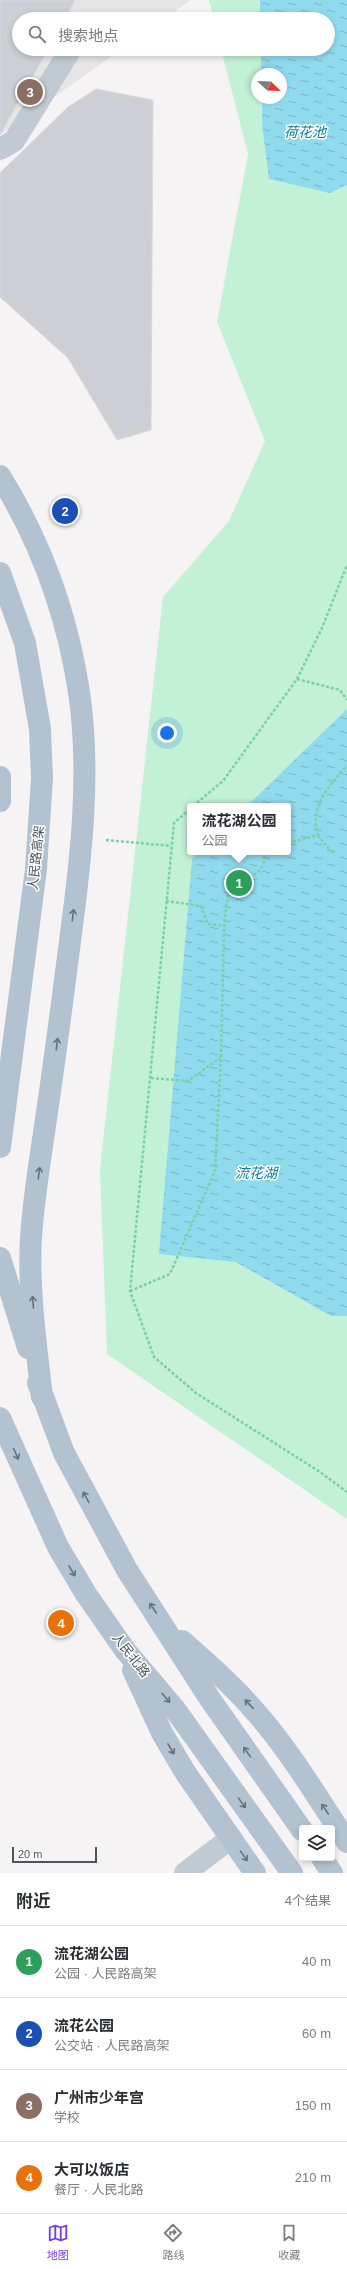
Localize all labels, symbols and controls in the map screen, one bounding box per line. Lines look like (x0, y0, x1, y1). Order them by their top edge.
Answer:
search box (12, 12, 335, 56)
icon: search (26, 23, 48, 45)
text: 搜索地点 (58, 27, 118, 44)
north arrow (251, 68, 287, 104)
pin: 3 (17, 77, 43, 107)
water label: 荷花池 (284, 124, 328, 140)
pin: 2 (52, 496, 78, 526)
your location (157, 723, 177, 743)
popup (187, 803, 291, 855)
text: 流花湖公园 (201, 812, 277, 829)
street label: 人民路高架 (25, 825, 47, 891)
text: 公园 (201, 833, 228, 848)
pin: 1 (226, 868, 252, 898)
one-way arrow (70, 909, 77, 922)
one-way arrow (53, 1038, 61, 1051)
water label: 流花湖 (235, 1165, 279, 1181)
one-way arrow (35, 1167, 43, 1180)
one-way arrow (30, 1296, 37, 1309)
one-way arrow (13, 1447, 20, 1459)
one-way arrow (82, 1491, 89, 1503)
one-way arrow (68, 1565, 76, 1576)
one-way arrow (149, 1603, 157, 1614)
pin: 4 (48, 1608, 74, 1638)
street label: 人民北路 (109, 1630, 153, 1680)
one-way arrow (161, 1692, 170, 1703)
one-way arrow (244, 1699, 254, 1709)
one-way arrow (167, 1743, 175, 1754)
one-way arrow (243, 1747, 251, 1758)
one-way arrow (238, 1797, 246, 1808)
one-way arrow (321, 1803, 329, 1815)
map controls (299, 1825, 335, 1861)
button: layers (299, 1825, 335, 1861)
scale bar (12, 1845, 97, 1864)
text: 20 m (18, 1848, 42, 1860)
one-way arrow (240, 1851, 248, 1862)
text: 附近 (16, 1892, 50, 1911)
text: 4个结果 (285, 1893, 331, 1908)
text: 流花湖公园 (54, 1945, 129, 1962)
text: 1 (25, 1954, 33, 1969)
text: 40 m (302, 1954, 331, 1969)
text: 公园 · 人民路高架 (54, 1966, 157, 1981)
text: 流花公园 (54, 2017, 114, 2034)
text: 2 (25, 2026, 33, 2041)
text: 60 m (302, 2026, 331, 2041)
text: 公交站 · 人民路高架 (54, 2038, 170, 2053)
text: 广州市少年宫 (54, 2089, 144, 2106)
text: 3 (25, 2098, 33, 2113)
text: 150 m (295, 2098, 331, 2113)
text: 学校 (54, 2110, 80, 2125)
text: 大可以饭店 (54, 2161, 129, 2178)
text: 4 (25, 2170, 33, 2185)
text: 210 m (295, 2170, 331, 2185)
text: 餐厅 · 人民北路 (54, 2182, 144, 2197)
tab: 地图 (47, 2222, 69, 2262)
tab: 路线 (162, 2222, 184, 2262)
tab: 收藏 (278, 2222, 300, 2262)

